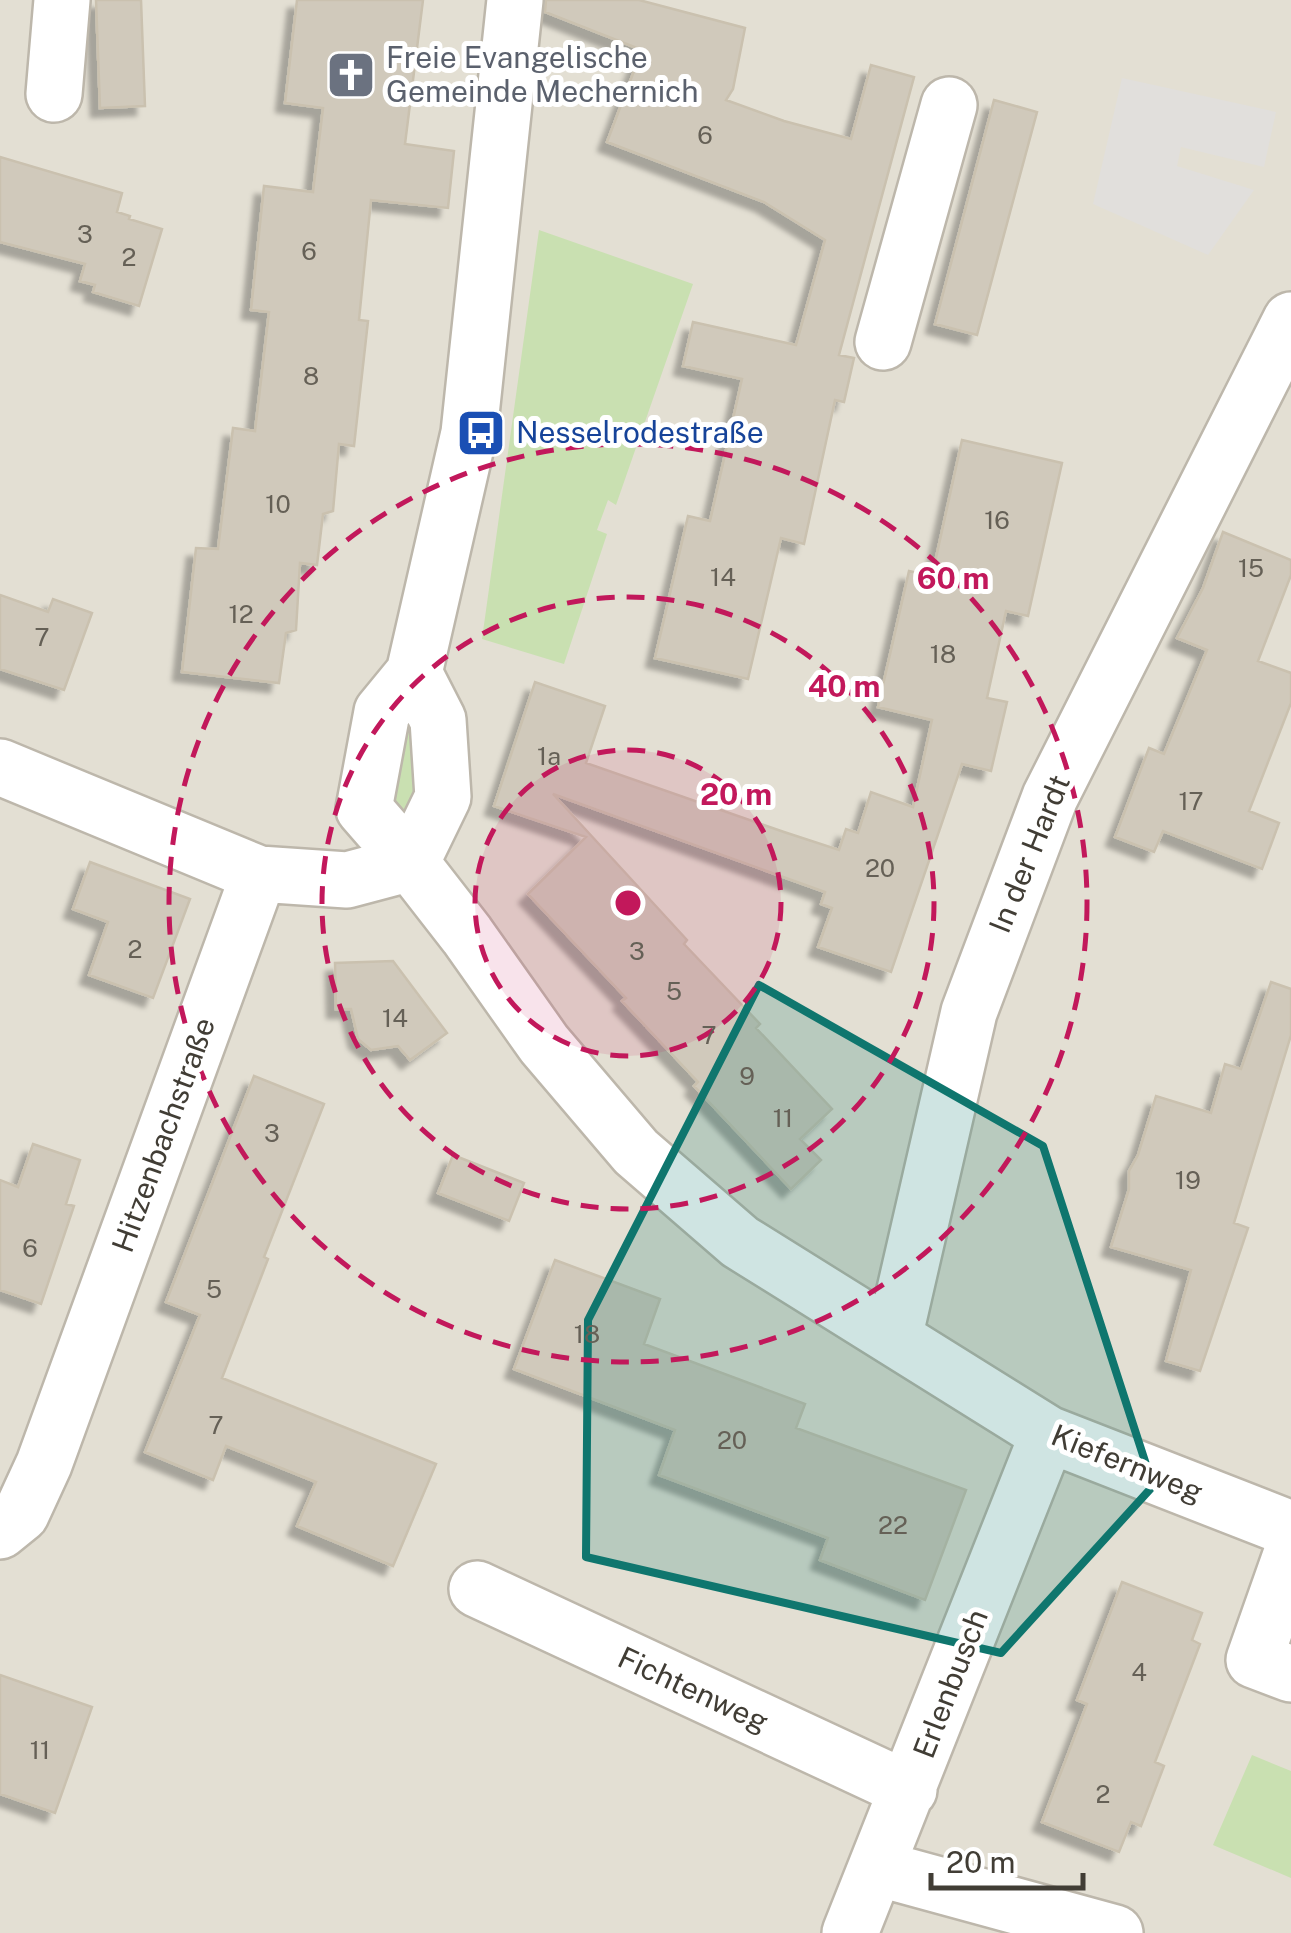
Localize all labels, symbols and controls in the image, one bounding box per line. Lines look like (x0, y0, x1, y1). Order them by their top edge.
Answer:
place label: Freie Evangelische Gemeinde Mechernich (386, 39, 698, 109)
church icon: Freie Evangelische Gemeinde Mechernich (325, 49, 377, 101)
house number: 6 (697, 120, 713, 150)
house number: 3 (77, 219, 93, 249)
house number: 6 (301, 236, 317, 266)
house number: 2 (122, 242, 136, 272)
house number: 8 (303, 361, 319, 391)
bus stop icon: Nesselrodestraße (455, 407, 507, 459)
place label: Nesselrodestraße (516, 414, 764, 450)
house number: 10 (265, 489, 291, 519)
house number: 16 (984, 505, 1010, 535)
house number: 15 (1238, 553, 1264, 583)
text: 60 m (917, 560, 989, 596)
house number: 14 (710, 562, 736, 592)
house number: 12 (228, 599, 254, 629)
house number: 7 (34, 622, 50, 652)
house number: 18 (930, 639, 956, 669)
text: 40 m (808, 668, 880, 704)
house number: 1a (537, 741, 561, 771)
street label: In der Hardt (981, 769, 1077, 938)
text: 20 m (700, 776, 772, 812)
house number: 17 (1178, 786, 1204, 816)
house number: 20 (865, 853, 895, 883)
centre of rings (610, 885, 646, 921)
house number: 2 (128, 934, 142, 964)
house number: 3 (629, 936, 645, 966)
house number: 5 (666, 976, 682, 1006)
house number: 14 (382, 1003, 408, 1033)
street label: Hitzenbachstraße (104, 1012, 222, 1257)
house number: 7 (701, 1020, 717, 1050)
house number: 9 (739, 1061, 755, 1091)
house number: 11 (773, 1103, 793, 1133)
house number: 3 (264, 1118, 280, 1148)
house number: 19 (1175, 1165, 1201, 1195)
house number: 6 (22, 1233, 38, 1263)
house number: 5 (206, 1274, 222, 1304)
house number: 18 (574, 1319, 600, 1349)
house number: 7 (208, 1410, 224, 1440)
street label: Kiefernweg (1046, 1416, 1208, 1510)
house number: 20 (717, 1425, 747, 1455)
house number: 22 (878, 1510, 908, 1540)
street label: Erlenbusch (905, 1604, 995, 1763)
street label: Fichtenweg (613, 1639, 774, 1740)
house number: 4 (1131, 1657, 1147, 1687)
house number: 11 (30, 1735, 50, 1765)
house number: 2 (1096, 1779, 1110, 1809)
scale bar (931, 1828, 1084, 1890)
text: 20 m (946, 1844, 1015, 1880)

